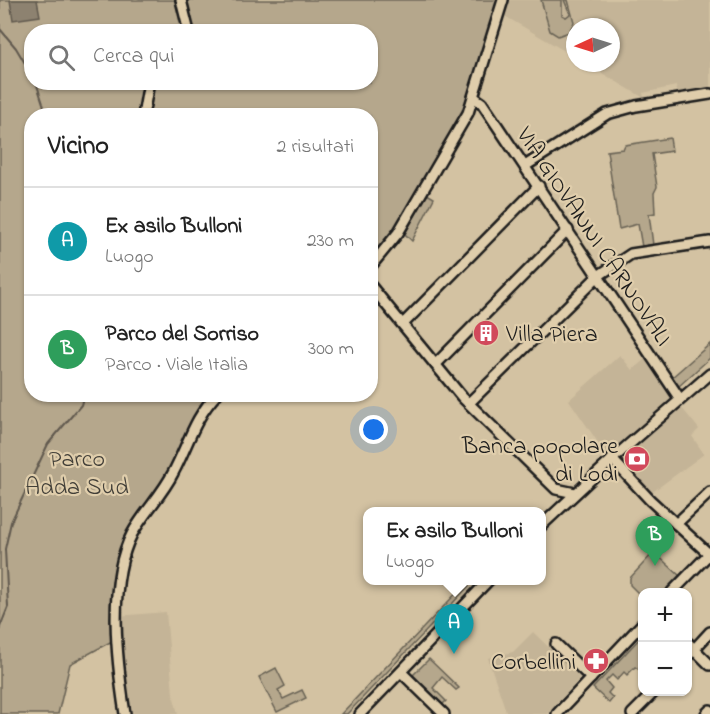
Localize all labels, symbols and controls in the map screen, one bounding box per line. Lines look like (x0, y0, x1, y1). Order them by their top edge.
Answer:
north arrow (566, 18, 620, 72)
search box (24, 24, 378, 90)
icon: search (45, 41, 78, 74)
text: Cerca qui (93, 41, 175, 73)
street label: VIA GIOVANNI CARNOVALI (506, 120, 680, 354)
text: Vicino (48, 128, 109, 166)
text: 2 risultati (277, 133, 354, 162)
text: Ex asilo Bulloni (105, 211, 242, 243)
text: A (61, 227, 74, 256)
text: 230 m (307, 227, 354, 256)
text: Luogo (105, 243, 154, 272)
building icon: Villa Piera (471, 318, 501, 348)
place label: Villa Piera (505, 318, 598, 353)
text: Parco del Sorriso (105, 319, 259, 351)
text: B (61, 335, 74, 364)
text: 300 m (308, 335, 354, 364)
text: Parco · Viale Italia (105, 351, 248, 380)
your location (359, 415, 388, 444)
place label: Banca popolare di Lodi (461, 430, 618, 493)
park label: Parco Adda Sud (25, 443, 129, 506)
bank icon: Banca popolare di Lodi (622, 444, 652, 474)
popup (363, 507, 546, 585)
text: Ex asilo Bulloni (386, 516, 523, 548)
pin: B (636, 516, 674, 566)
text: Luogo (386, 548, 434, 577)
map controls (638, 588, 692, 696)
button: + (638, 588, 692, 642)
pin: A (434, 604, 474, 654)
button: − (638, 642, 692, 696)
place label: Corbellini (491, 646, 576, 681)
pharmacy icon: Corbellini (581, 646, 611, 676)

